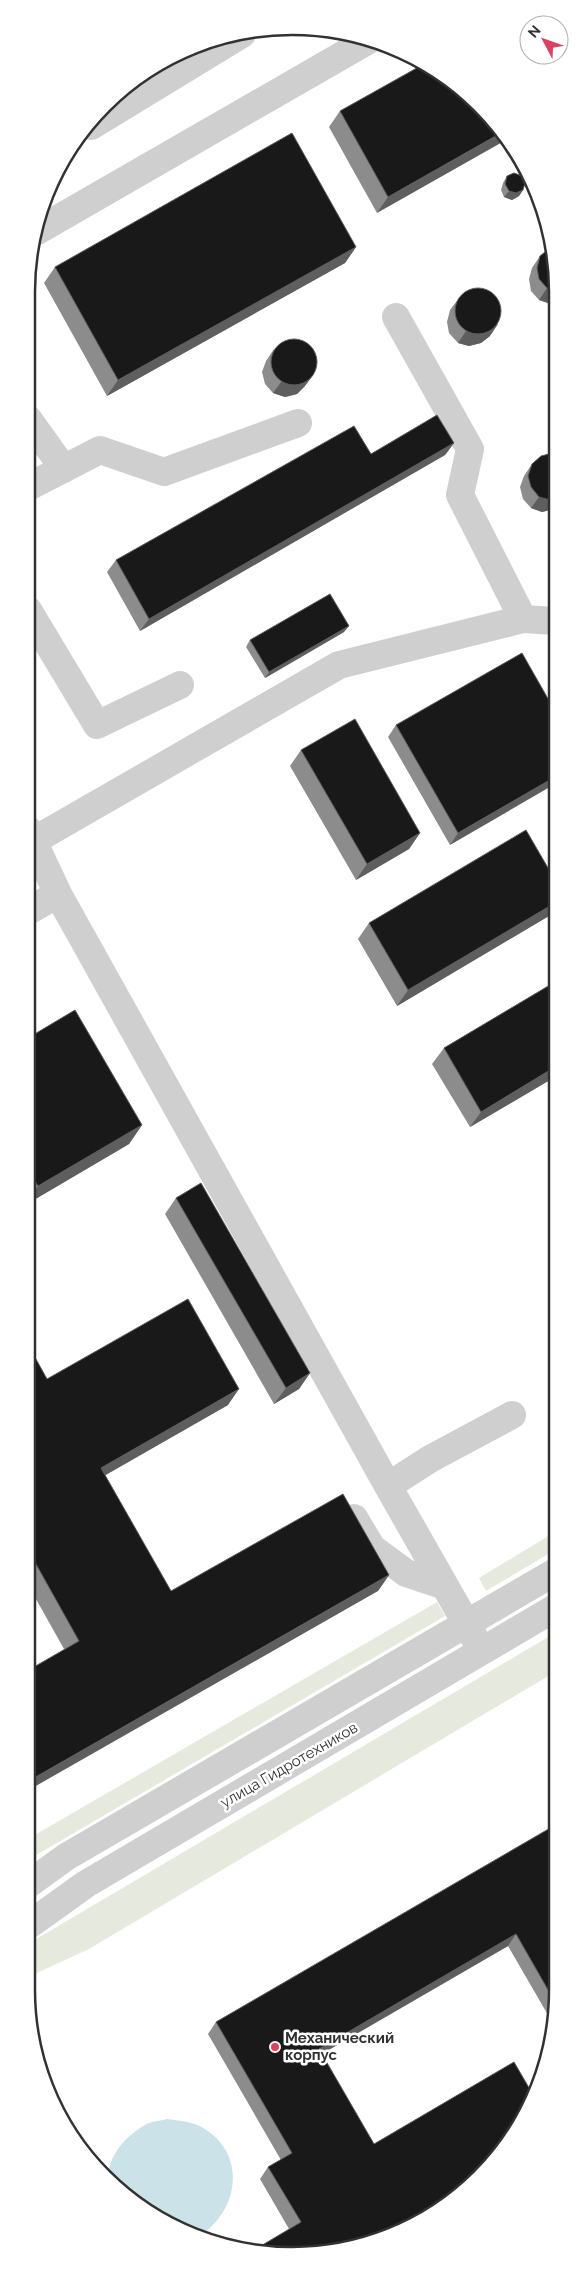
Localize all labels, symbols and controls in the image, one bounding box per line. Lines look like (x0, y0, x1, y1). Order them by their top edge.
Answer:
north arrow (519, 15, 569, 65)
text: N (525, 22, 544, 41)
street label: улица Гидротехников (217, 1718, 361, 1812)
place label: Механический корпус (285, 2029, 394, 2064)
marker: Механический корпус (269, 2041, 281, 2053)

